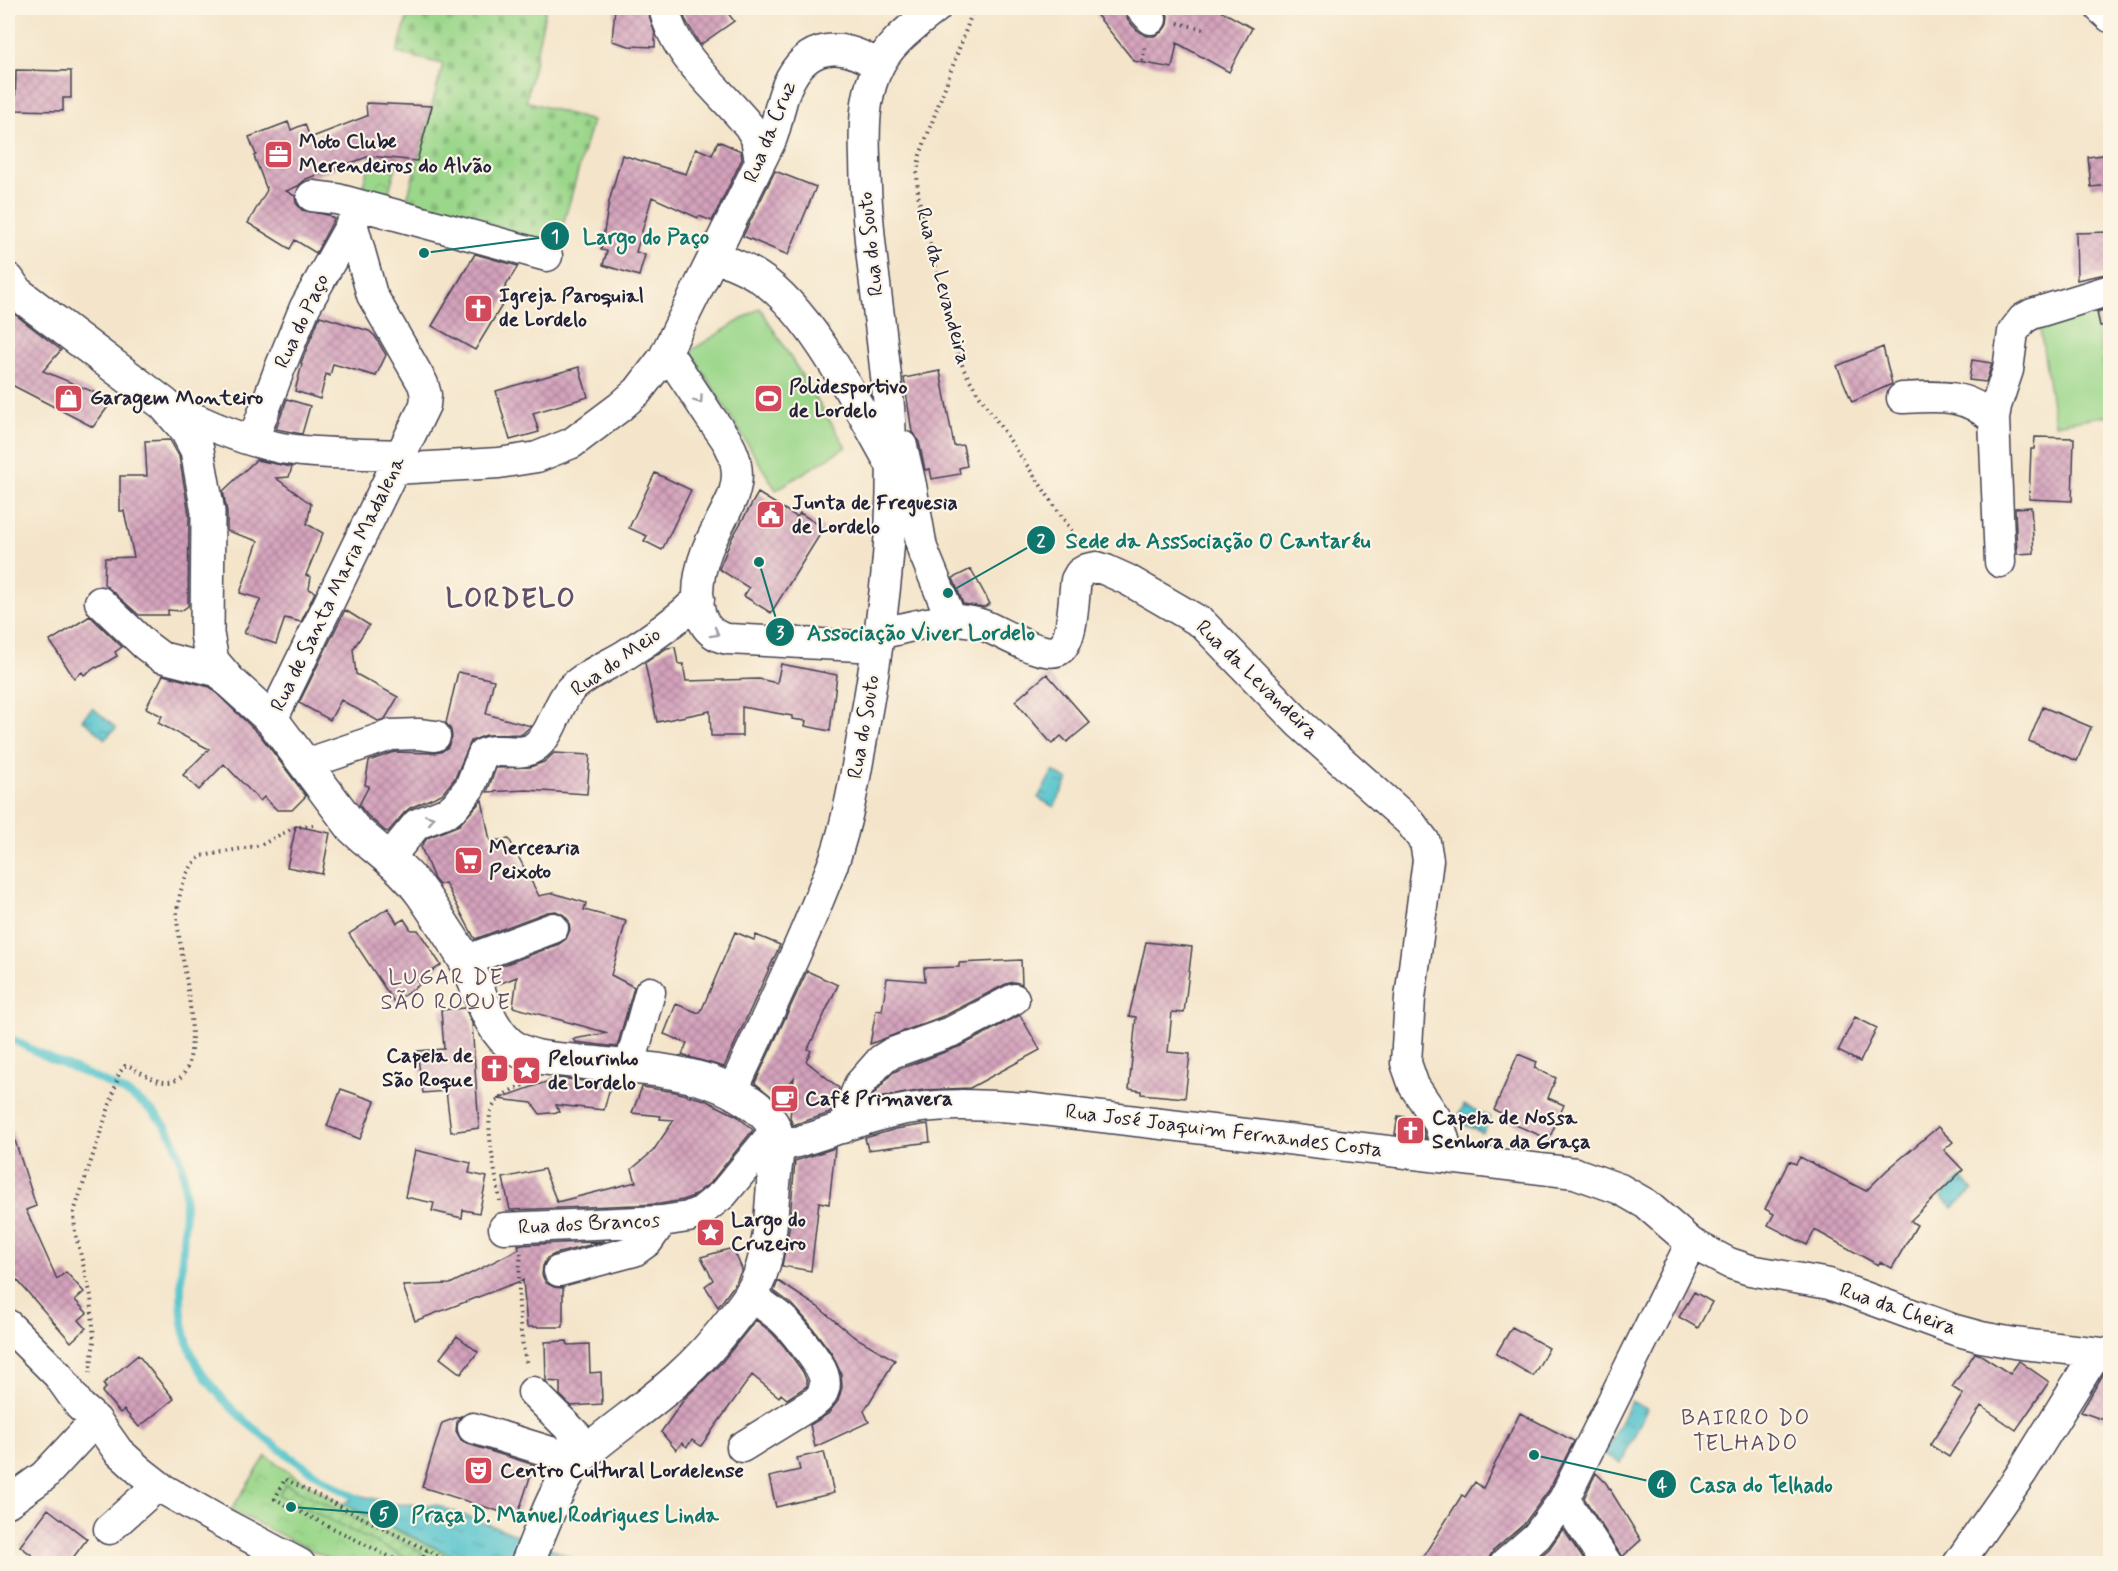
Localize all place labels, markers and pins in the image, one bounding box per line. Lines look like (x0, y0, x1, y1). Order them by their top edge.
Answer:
place label: Moto Clube Merendeiros do Alvão (299, 128, 492, 180)
office icon: Moto Clube Merendeiros do Alvão (262, 138, 294, 170)
callout: Largo do Paço (540, 216, 722, 256)
place label: Igreja Paroquial de Lordelo (499, 282, 644, 334)
church icon: Igreja Paroquial de Lordelo (462, 292, 494, 324)
place label: Polidesportivo de Lordelo (789, 373, 908, 425)
shop icon: Garagem Monteiro (53, 382, 85, 414)
sports icon: Polidesportivo de Lordelo (752, 383, 784, 415)
place label: Garagem Monteiro (90, 384, 263, 414)
place label: Junta de Freguesia de Lordelo (792, 489, 958, 541)
public building icon: Junta de Freguesia de Lordelo (755, 499, 787, 531)
callout: Sede da Asssociação O Cantaréu (1026, 520, 1379, 560)
callout: Associação Viver Lordelo (765, 612, 1047, 652)
place label: Mercearia Peixoto (489, 834, 580, 886)
supermarket icon: Mercearia Peixoto (452, 844, 484, 876)
place label: Capela de São Roque (382, 1042, 474, 1094)
place label: Pelourinho de Lordelo (548, 1045, 639, 1097)
church icon: Capela de São Roque (478, 1052, 510, 1084)
place icon: Pelourinho de Lordelo (511, 1055, 543, 1087)
cafe icon: Café Primavera (768, 1083, 800, 1115)
place label: Café Primavera (805, 1085, 953, 1113)
place label: Capela de Nossa Senhora da Graça (1432, 1104, 1591, 1156)
church icon: Capela de Nossa Senhora da Graça (1395, 1114, 1427, 1146)
place label: Largo do Cruzeiro (731, 1206, 806, 1258)
place icon: Largo do Cruzeiro (694, 1216, 726, 1248)
theatre icon: Centro Cultural Lordelense (463, 1455, 495, 1487)
place label: Centro Cultural Lordelense (500, 1457, 744, 1485)
callout: Casa do Telhado (1647, 1464, 1845, 1504)
callout: Praça D. Manuel Rodrigues Linda (369, 1494, 730, 1534)

